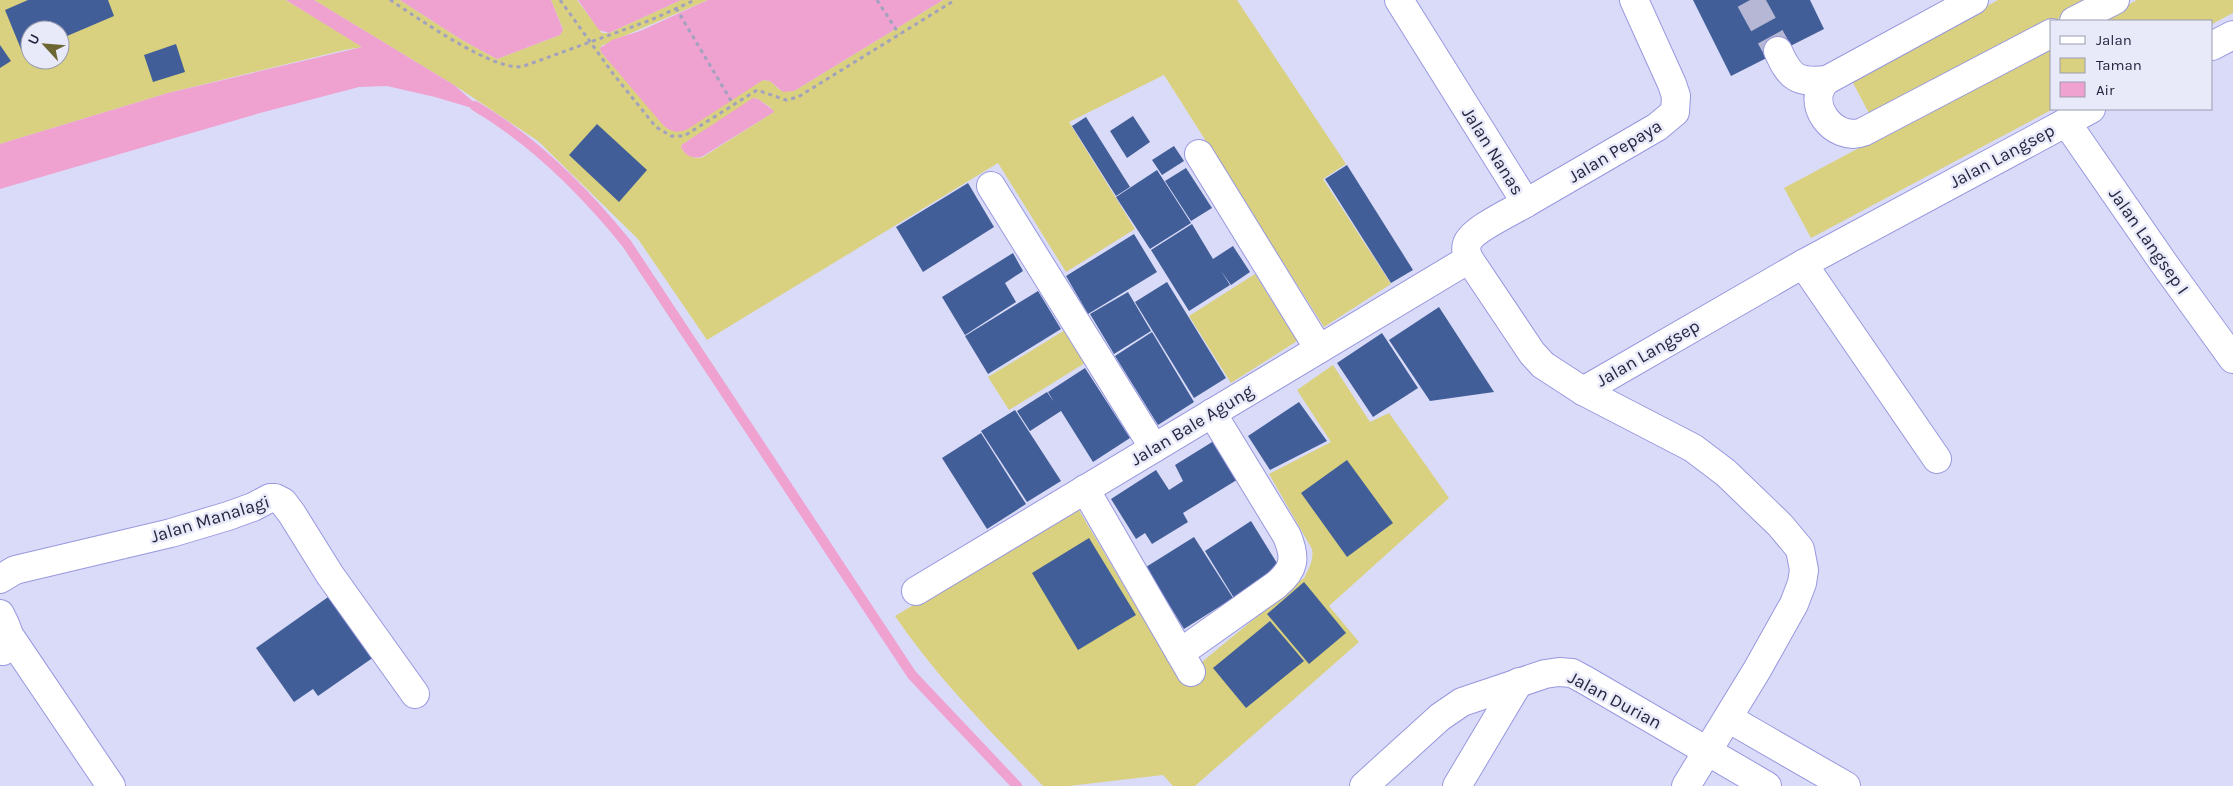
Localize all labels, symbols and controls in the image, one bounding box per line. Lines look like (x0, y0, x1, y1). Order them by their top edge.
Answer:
north arrow (20, 20, 70, 70)
legend (2050, 20, 2213, 110)
text: U (24, 31, 44, 48)
text: Jalan (2096, 31, 2132, 49)
text: Taman (2096, 56, 2142, 74)
text: Air (2096, 81, 2115, 99)
street label: Jalan Nanas (1457, 103, 1529, 199)
street label: Jalan Pepaya (1564, 114, 1666, 188)
street label: Jalan Langsep (1946, 119, 2058, 193)
street label: Jalan Langsep I (2104, 183, 2194, 299)
street label: Jalan Langsep (1592, 315, 1704, 391)
street label: Jalan Bale Agung (1127, 380, 1257, 470)
street label: Jalan Manalagi (148, 490, 272, 548)
street label: Jalan Durian (1565, 666, 1665, 734)

